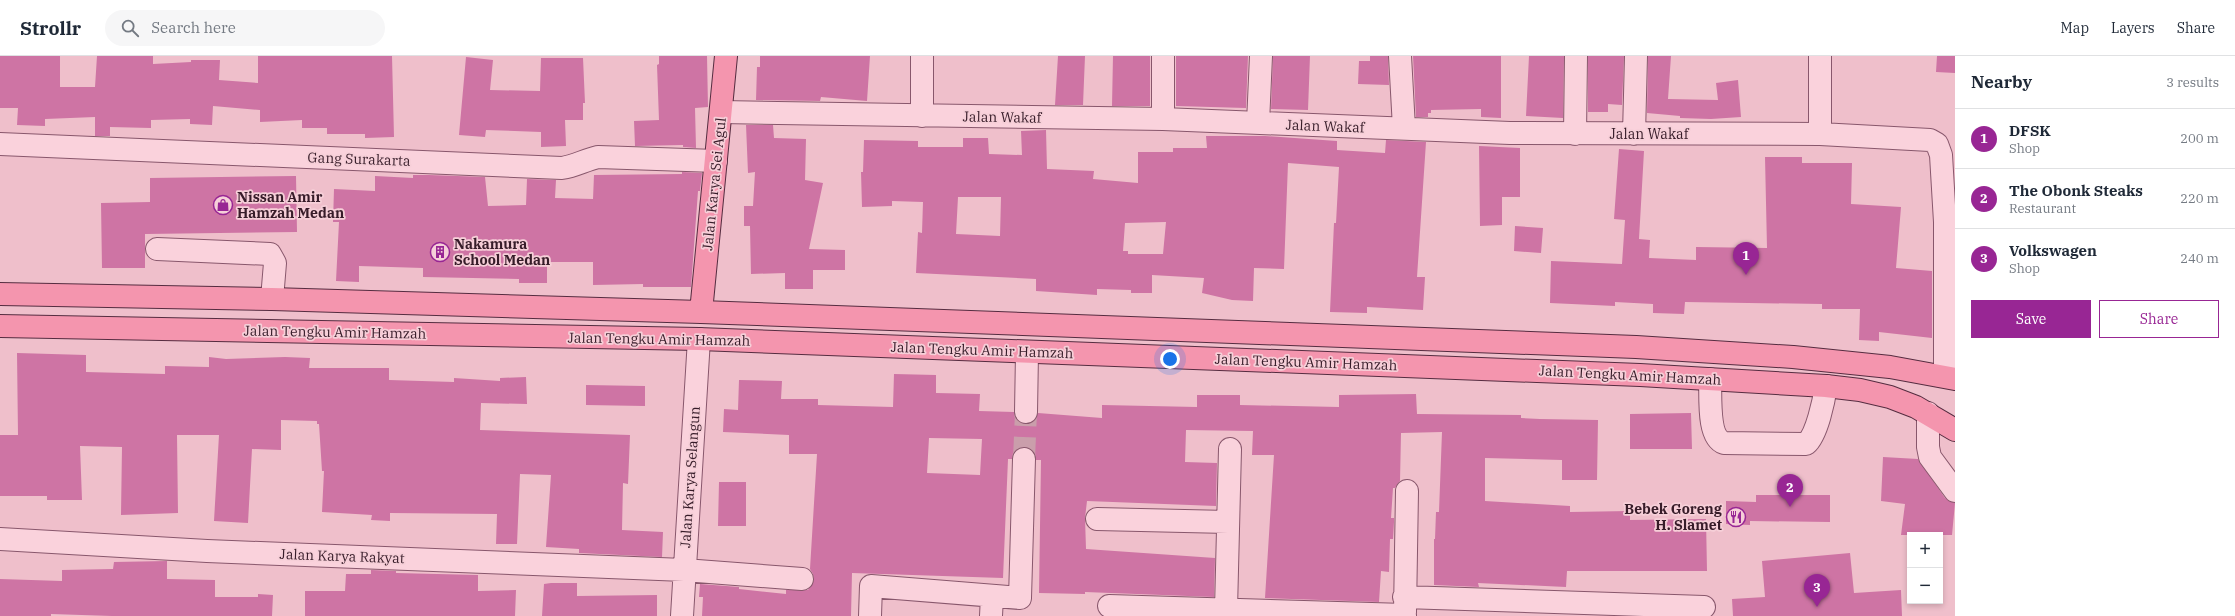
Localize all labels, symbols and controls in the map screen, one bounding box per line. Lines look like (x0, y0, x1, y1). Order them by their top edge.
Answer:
search box (105, 10, 385, 46)
text: Strollr (20, 16, 81, 40)
icon: search (119, 17, 141, 39)
text: Search here (151, 18, 236, 37)
text: Map (2061, 19, 2089, 37)
text: Layers (2111, 19, 2155, 37)
text: Share (2177, 19, 2215, 37)
text: Nearby (1971, 71, 2032, 93)
text: 3 results (2166, 74, 2219, 91)
street label: Jalan Wakaf (962, 107, 1043, 127)
street label: Jalan Wakaf (1285, 116, 1366, 136)
street label: Jalan Karya Sei Agul (698, 117, 730, 251)
text: DFSK (2009, 121, 2051, 140)
street label: Jalan Wakaf (1610, 125, 1690, 143)
text: 1 (1980, 130, 1988, 147)
text: 200 m (2180, 130, 2219, 147)
text: Shop (2009, 140, 2040, 157)
street label: Gang Surakarta (307, 148, 411, 170)
text: The Obonk Steaks (2009, 181, 2143, 200)
place label: Nissan Amir Hamzah Medan (237, 188, 344, 222)
text: 2 (1980, 190, 1988, 207)
text: 220 m (2180, 190, 2219, 207)
shop icon: Nissan Amir Hamzah Medan (212, 194, 234, 216)
text: Restaurant (2009, 200, 2076, 217)
place label: Nakamura School Medan (454, 235, 550, 269)
building icon: Nakamura School Medan (429, 241, 451, 263)
text: Volkswagen (2009, 241, 2097, 260)
pin: 1 (1733, 242, 1759, 275)
text: 3 (1980, 250, 1988, 267)
text: 240 m (2180, 250, 2219, 267)
text: Shop (2009, 260, 2040, 277)
button: Save (1971, 300, 2091, 338)
button: Share (2099, 300, 2219, 338)
street label: Jalan Tengku Amir Hamzah (243, 321, 427, 343)
street label: Jalan Tengku Amir Hamzah (567, 328, 751, 350)
street label: Jalan Tengku Amir Hamzah (890, 338, 1074, 362)
your location (1160, 349, 1180, 369)
street label: Jalan Tengku Amir Hamzah (1214, 350, 1398, 374)
street label: Jalan Tengku Amir Hamzah (1538, 361, 1722, 389)
street label: Jalan Karya Selangun (676, 406, 704, 548)
pin: 2 (1777, 474, 1803, 507)
place label: Bebek Goreng H. Slamet (1624, 500, 1723, 534)
restaurant icon: Bebek Goreng H. Slamet (1725, 506, 1747, 528)
map controls (1907, 532, 1943, 604)
button: + (1907, 532, 1943, 568)
street label: Jalan Karya Rakyat (279, 545, 405, 567)
button: − (1907, 568, 1943, 604)
pin: 3 (1804, 574, 1830, 607)

